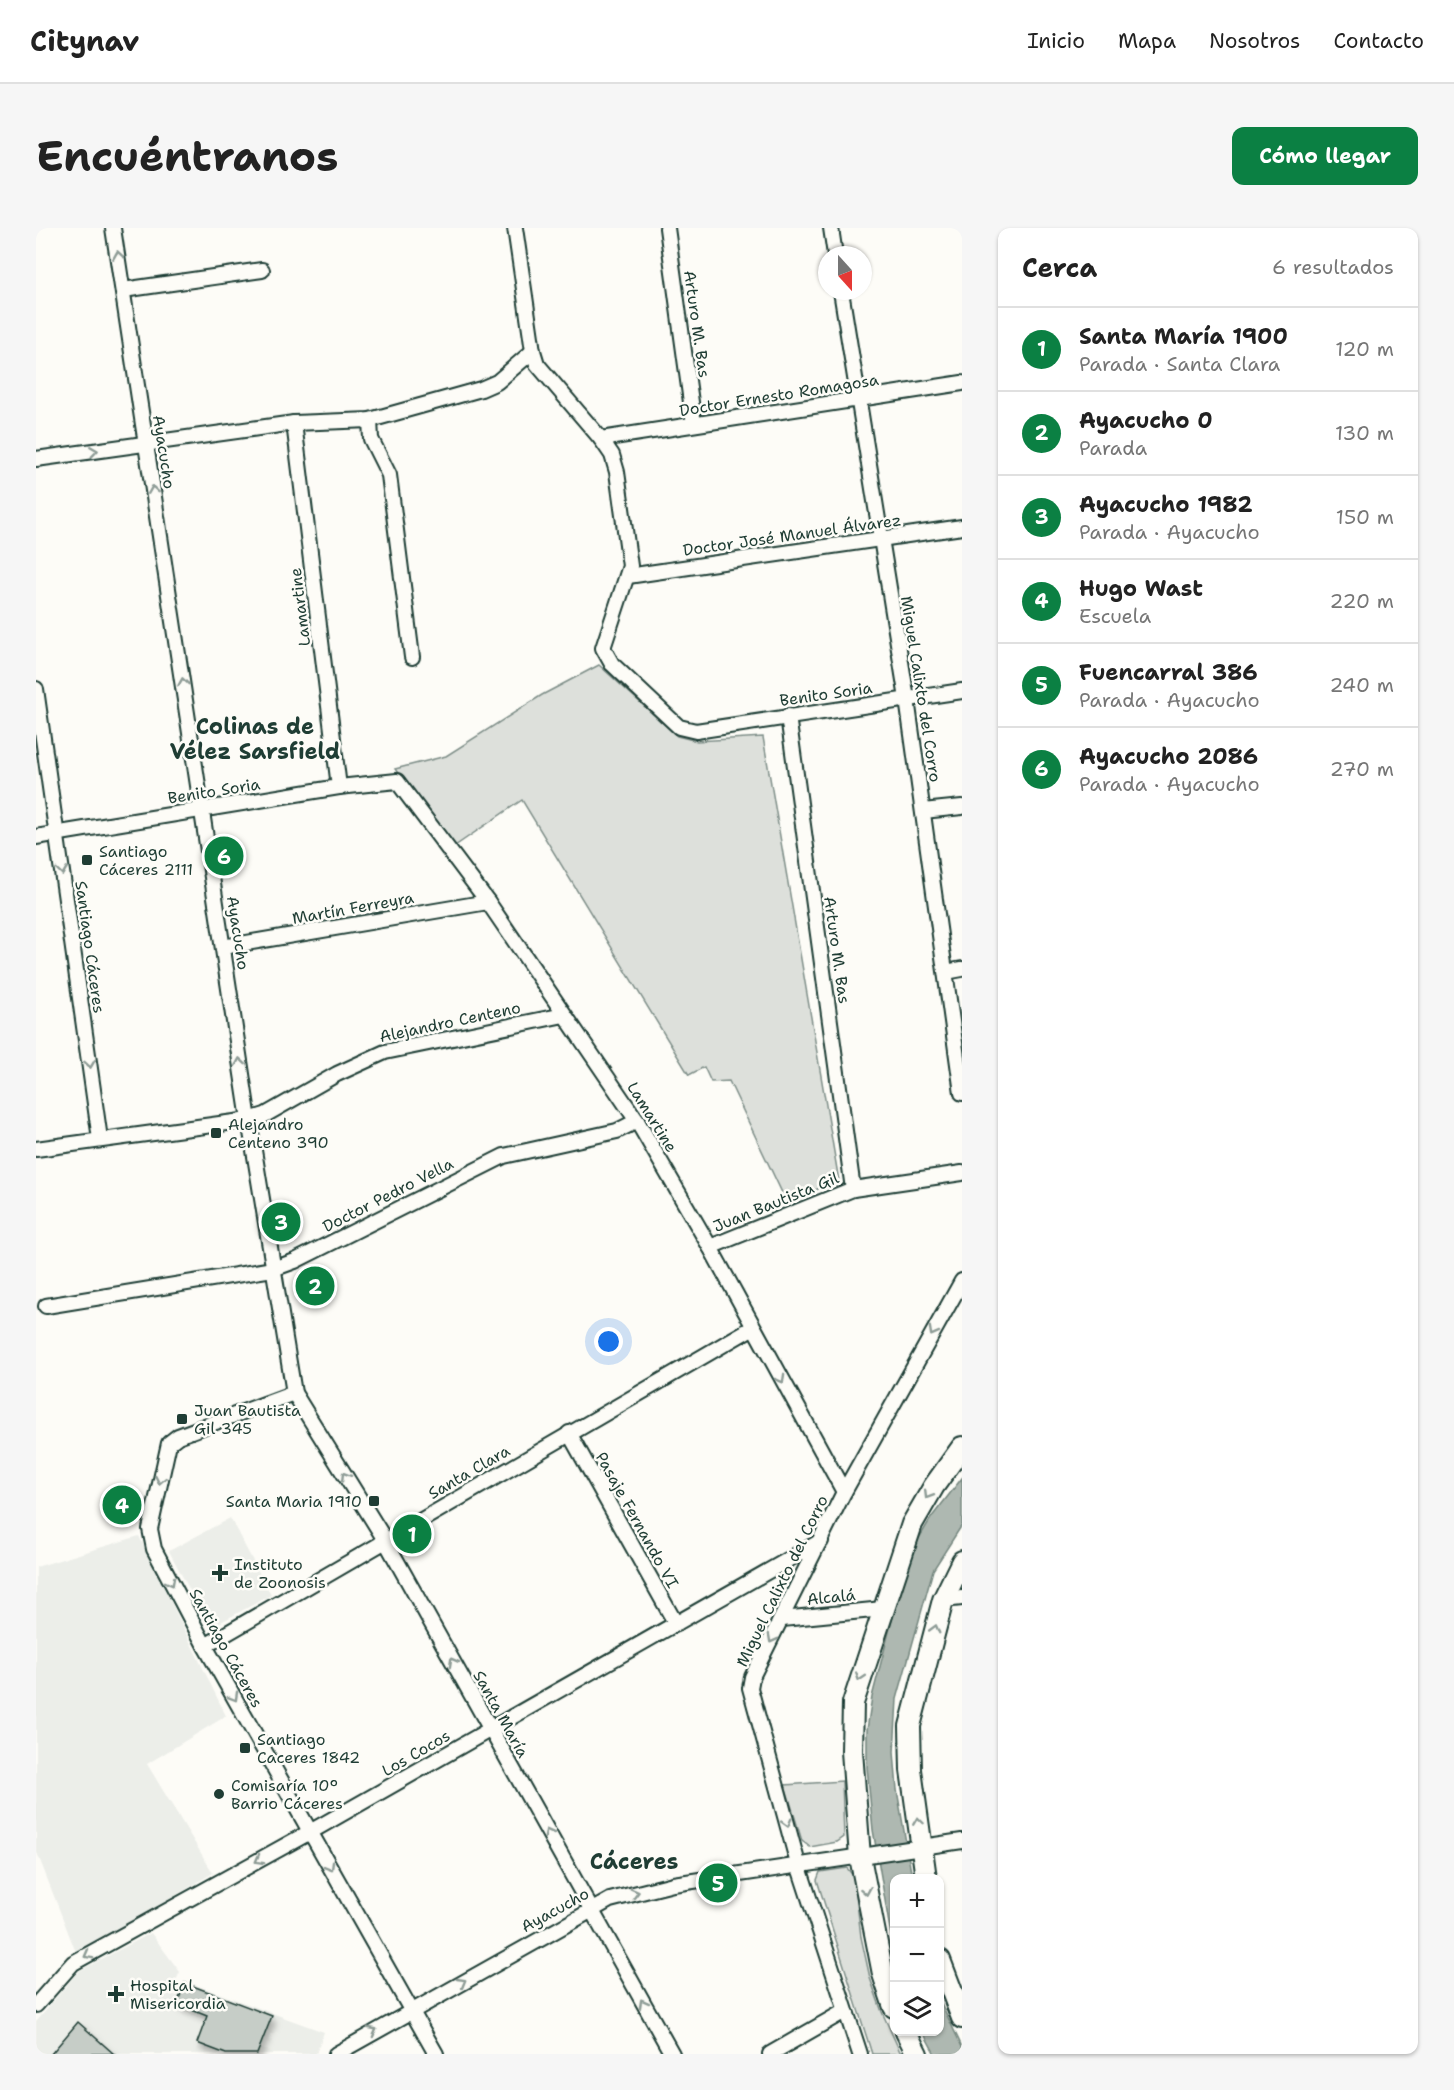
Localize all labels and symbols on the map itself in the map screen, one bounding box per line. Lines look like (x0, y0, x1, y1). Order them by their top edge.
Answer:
north arrow (818, 246, 872, 300)
one-way arrow (112, 251, 124, 260)
street label: Arturo M. Bas (679, 269, 715, 379)
street label: Doctor Ernesto Romagosa (678, 369, 880, 421)
street label: Ayacucho (148, 414, 180, 490)
one-way arrow (89, 445, 99, 457)
one-way arrow (148, 485, 160, 494)
street label: Doctor José Manuel Álvarez (681, 509, 903, 561)
street label: Lamartine (285, 567, 315, 647)
street label: Miguel Calixto del Corro (896, 594, 946, 784)
street label: Benito Soria (778, 677, 874, 711)
one-way arrow (177, 678, 189, 687)
district label: Colinas de Vélez Sarsfield (170, 712, 340, 766)
street label: Benito Soria (166, 773, 262, 809)
pin: 6 (204, 834, 243, 878)
place label: Santiago Cáceres 2111 (99, 841, 193, 880)
marker: Santiago Cáceres 2111 (80, 853, 94, 867)
one-way arrow (56, 867, 68, 876)
street label: Santiago Cáceres (70, 880, 110, 1014)
street label: Martín Ferreyra (290, 887, 416, 929)
street label: Ayacucho (222, 895, 254, 971)
street label: Arturo M. Bas (819, 895, 855, 1005)
street label: Alejandro Centeno (378, 997, 522, 1047)
one-way arrow (235, 1057, 247, 1067)
one-way arrow (83, 1060, 95, 1069)
street label: Lamartine (622, 1078, 682, 1156)
place label: Alejandro Centeno 390 (228, 1114, 329, 1153)
marker: Alejandro Centeno 390 (209, 1126, 223, 1140)
street label: Doctor Pedro Vella (319, 1153, 457, 1237)
street label: Juan Bautista Gil (710, 1167, 842, 1237)
pin: 3 (262, 1200, 300, 1244)
pin: 2 (296, 1264, 334, 1308)
one-way arrow (929, 1326, 941, 1336)
your location (594, 1327, 623, 1356)
one-way arrow (774, 1373, 785, 1384)
place label: Juan Bautista Gil 345 (194, 1400, 301, 1439)
marker: Juan Bautista Gil 345 (175, 1412, 189, 1426)
street label: Santa Clara (424, 1440, 514, 1504)
street label: Pasaje Fernando VI (591, 1448, 683, 1592)
one-way arrow (340, 1472, 352, 1482)
one-way arrow (154, 1475, 167, 1485)
pin: 4 (102, 1482, 142, 1528)
one-way arrow (924, 1489, 936, 1499)
place label: Santa Maria 1910 (226, 1491, 362, 1512)
street label: Miguel Calixto del Corro (731, 1492, 833, 1670)
marker: Santa Maria 1910 (367, 1494, 381, 1508)
pin: 1 (392, 1512, 431, 1556)
place label: Instituto de Zoonosis (234, 1554, 326, 1593)
marker: Instituto de Zoonosis (211, 1564, 229, 1582)
one-way arrow (164, 1576, 175, 1587)
street label: Alcalá (806, 1584, 856, 1610)
street label: Santiago Cáceres (185, 1585, 268, 1711)
one-way arrow (928, 1625, 940, 1635)
one-way arrow (768, 1632, 779, 1643)
one-way arrow (449, 1658, 460, 1669)
street label: Santa María (468, 1667, 534, 1761)
one-way arrow (855, 1671, 867, 1681)
one-way arrow (226, 1691, 238, 1701)
street label: Los Cocos (378, 1725, 454, 1781)
place label: Santiago Caceres 1842 (257, 1729, 360, 1768)
marker: Santiago Caceres 1842 (238, 1741, 252, 1755)
place label: Comisaría 10º Barrio Cáceres (231, 1775, 343, 1814)
marker: Comisaría 10º Barrio Cáceres (212, 1787, 226, 1801)
one-way arrow (912, 1816, 924, 1825)
one-way arrow (779, 1818, 792, 1828)
one-way arrow (544, 1829, 555, 1839)
district label: Cáceres (590, 1847, 678, 1876)
one-way arrow (255, 1853, 265, 1864)
one-way arrow (323, 1860, 334, 1871)
pin: 5 (698, 1860, 738, 1906)
street label: Ayacucho (517, 1883, 593, 1937)
one-way arrow (859, 1885, 872, 1895)
one-way arrow (630, 1887, 640, 1900)
one-way arrow (84, 1948, 95, 1959)
place label: Hospital Misericordia (130, 1975, 226, 2014)
one-way arrow (456, 1977, 466, 1989)
marker: Hospital Misericordia (107, 1985, 125, 2003)
one-way arrow (639, 1999, 651, 2009)
one-way arrow (367, 2027, 378, 2038)

